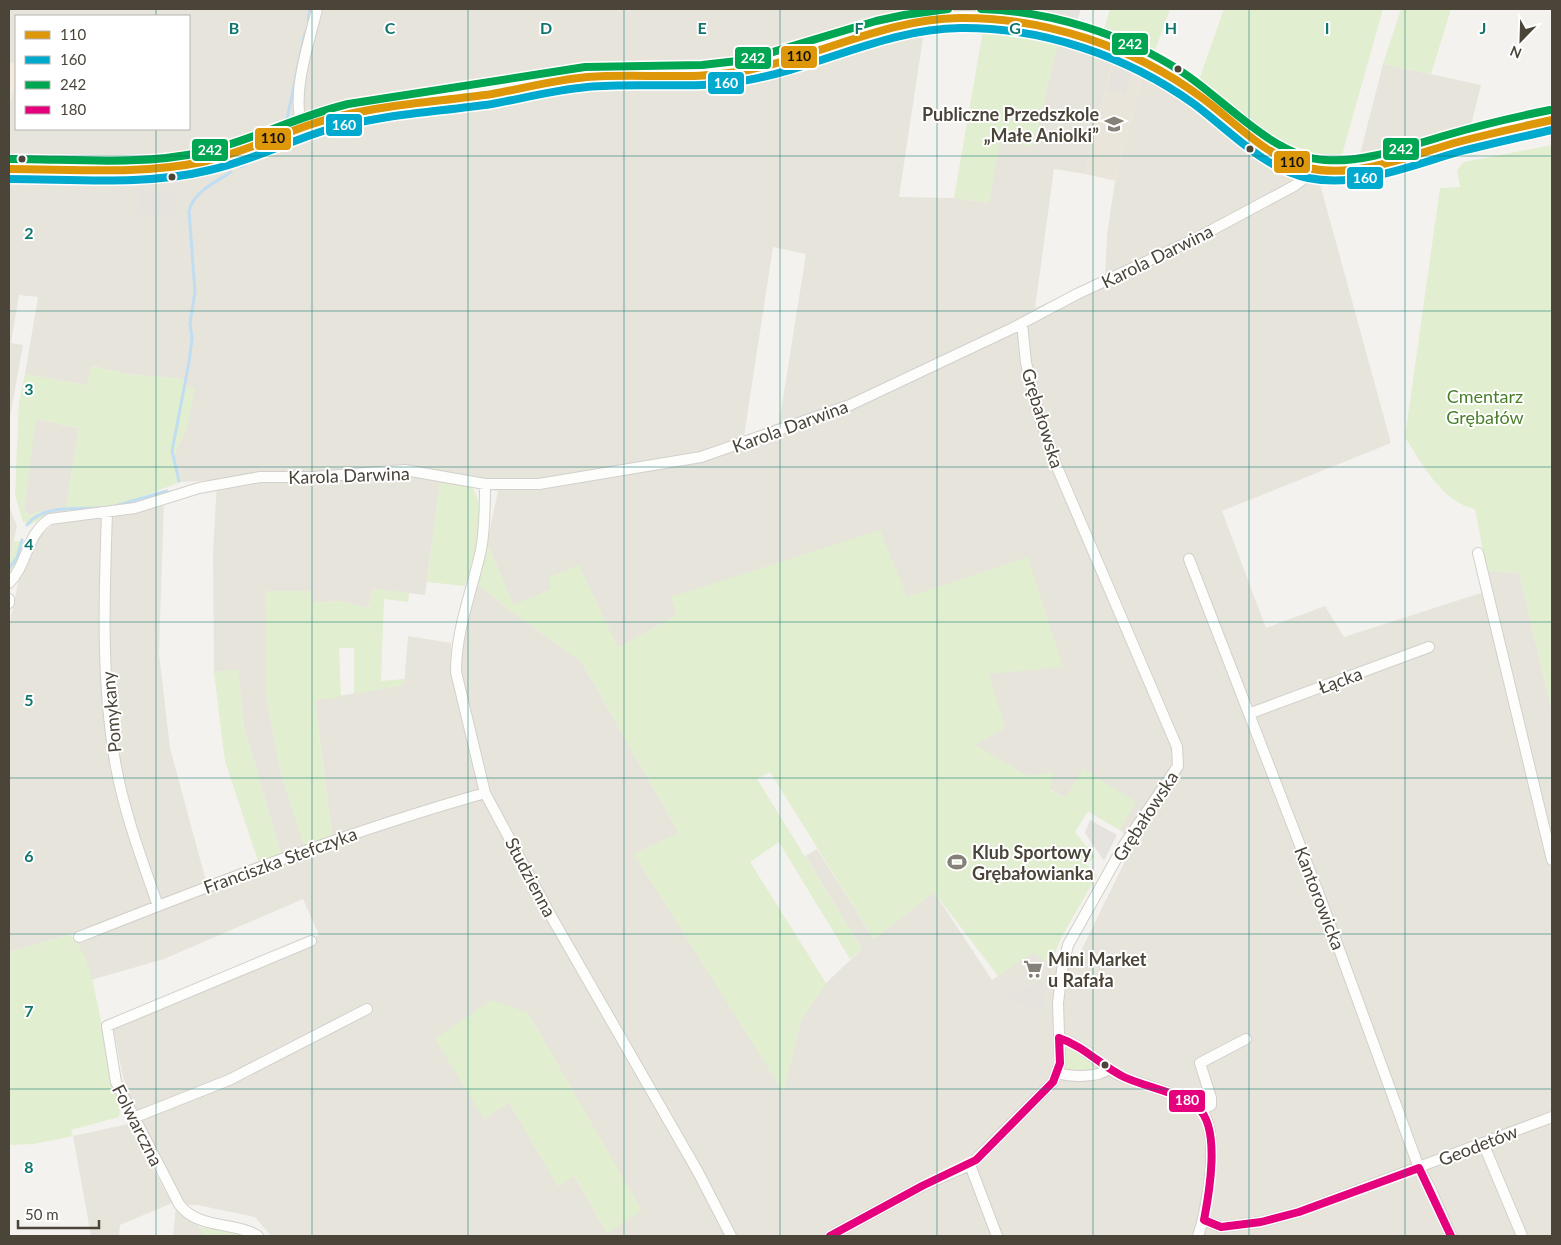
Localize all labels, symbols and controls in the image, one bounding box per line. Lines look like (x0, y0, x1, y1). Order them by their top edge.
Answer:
legend (15, 15, 190, 130)
north arrow (1496, 15, 1546, 65)
text: B (229, 18, 239, 37)
text: C (385, 18, 396, 37)
text: D (540, 18, 552, 37)
text: E (697, 18, 707, 37)
text: F (854, 18, 864, 37)
text: G (1009, 18, 1021, 37)
text: H (1165, 18, 1177, 37)
text: I (1325, 18, 1329, 37)
text: J (1480, 18, 1486, 37)
text: 110 (60, 25, 86, 43)
line badge: 242 (1111, 32, 1149, 56)
text: 242 (1118, 35, 1142, 52)
text: N (1507, 42, 1524, 62)
line badge: 110 (780, 45, 818, 69)
line badge: 242 (734, 46, 772, 70)
text: 110 (787, 47, 811, 64)
text: 242 (741, 49, 765, 66)
text: 160 (60, 50, 86, 68)
unlabelled marker (1173, 64, 1183, 74)
line badge: 160 (707, 71, 745, 95)
text: 160 (714, 74, 738, 91)
text: 242 (60, 75, 86, 93)
text: 180 (60, 100, 86, 118)
place label: Publiczne Przedszkole „Małe Aniolki” (922, 103, 1099, 146)
line badge: 160 (325, 113, 363, 137)
school or university icon: Publiczne Przedszkole „Małe Aniolki” (1103, 113, 1125, 135)
text: 160 (332, 116, 356, 133)
line badge: 110 (254, 127, 292, 151)
text: 110 (261, 129, 285, 146)
line badge: 242 (1382, 137, 1420, 161)
line badge: 242 (191, 138, 229, 162)
text: 242 (1389, 140, 1413, 157)
text: 242 (198, 141, 222, 158)
unlabelled marker (1245, 144, 1255, 154)
line badge: 110 (1273, 150, 1311, 174)
text: 110 (1280, 153, 1304, 170)
unlabelled marker (17, 154, 27, 164)
line badge: 160 (1346, 166, 1384, 190)
text: 160 (1353, 169, 1377, 186)
unlabelled marker (167, 172, 177, 182)
street label: Karola Darwina (1098, 219, 1216, 293)
text: 2 (24, 223, 34, 242)
street label: Grębałowska (1017, 365, 1069, 471)
text: 3 (24, 379, 34, 398)
park label: Cmentarz Grębałów (1446, 385, 1524, 428)
street label: Karola Darwina (729, 395, 851, 457)
street label: Karola Darwina (288, 462, 410, 488)
text: 4 (24, 534, 34, 553)
street label: Łącka (1315, 662, 1365, 698)
street label: Pomykany (96, 670, 126, 754)
text: 5 (24, 690, 34, 709)
street label: Grębałowska (1108, 767, 1182, 865)
street label: Franciszka Stefczyka (200, 822, 360, 898)
street label: Studzienna (501, 833, 561, 921)
place label: Klub Sportowy Grębałowianka (972, 841, 1094, 884)
street label: Kantorowicka (1290, 843, 1350, 953)
text: 6 (24, 846, 34, 865)
sports icon: Klub Sportowy Grębałowianka (946, 851, 968, 873)
place label: Mini Market u Rafała (1048, 948, 1147, 991)
supermarket icon: Mini Market u Rafała (1022, 958, 1044, 980)
text: 7 (24, 1001, 34, 1020)
unlabelled marker (1100, 1060, 1110, 1070)
street label: Folwarczna (108, 1080, 168, 1170)
line badge: 180 (1168, 1089, 1206, 1113)
text: 180 (1175, 1091, 1199, 1108)
street label: Geodetów (1435, 1120, 1521, 1170)
text: 8 (24, 1157, 34, 1176)
scale bar (18, 1198, 99, 1230)
text: 50 m (25, 1205, 59, 1223)

